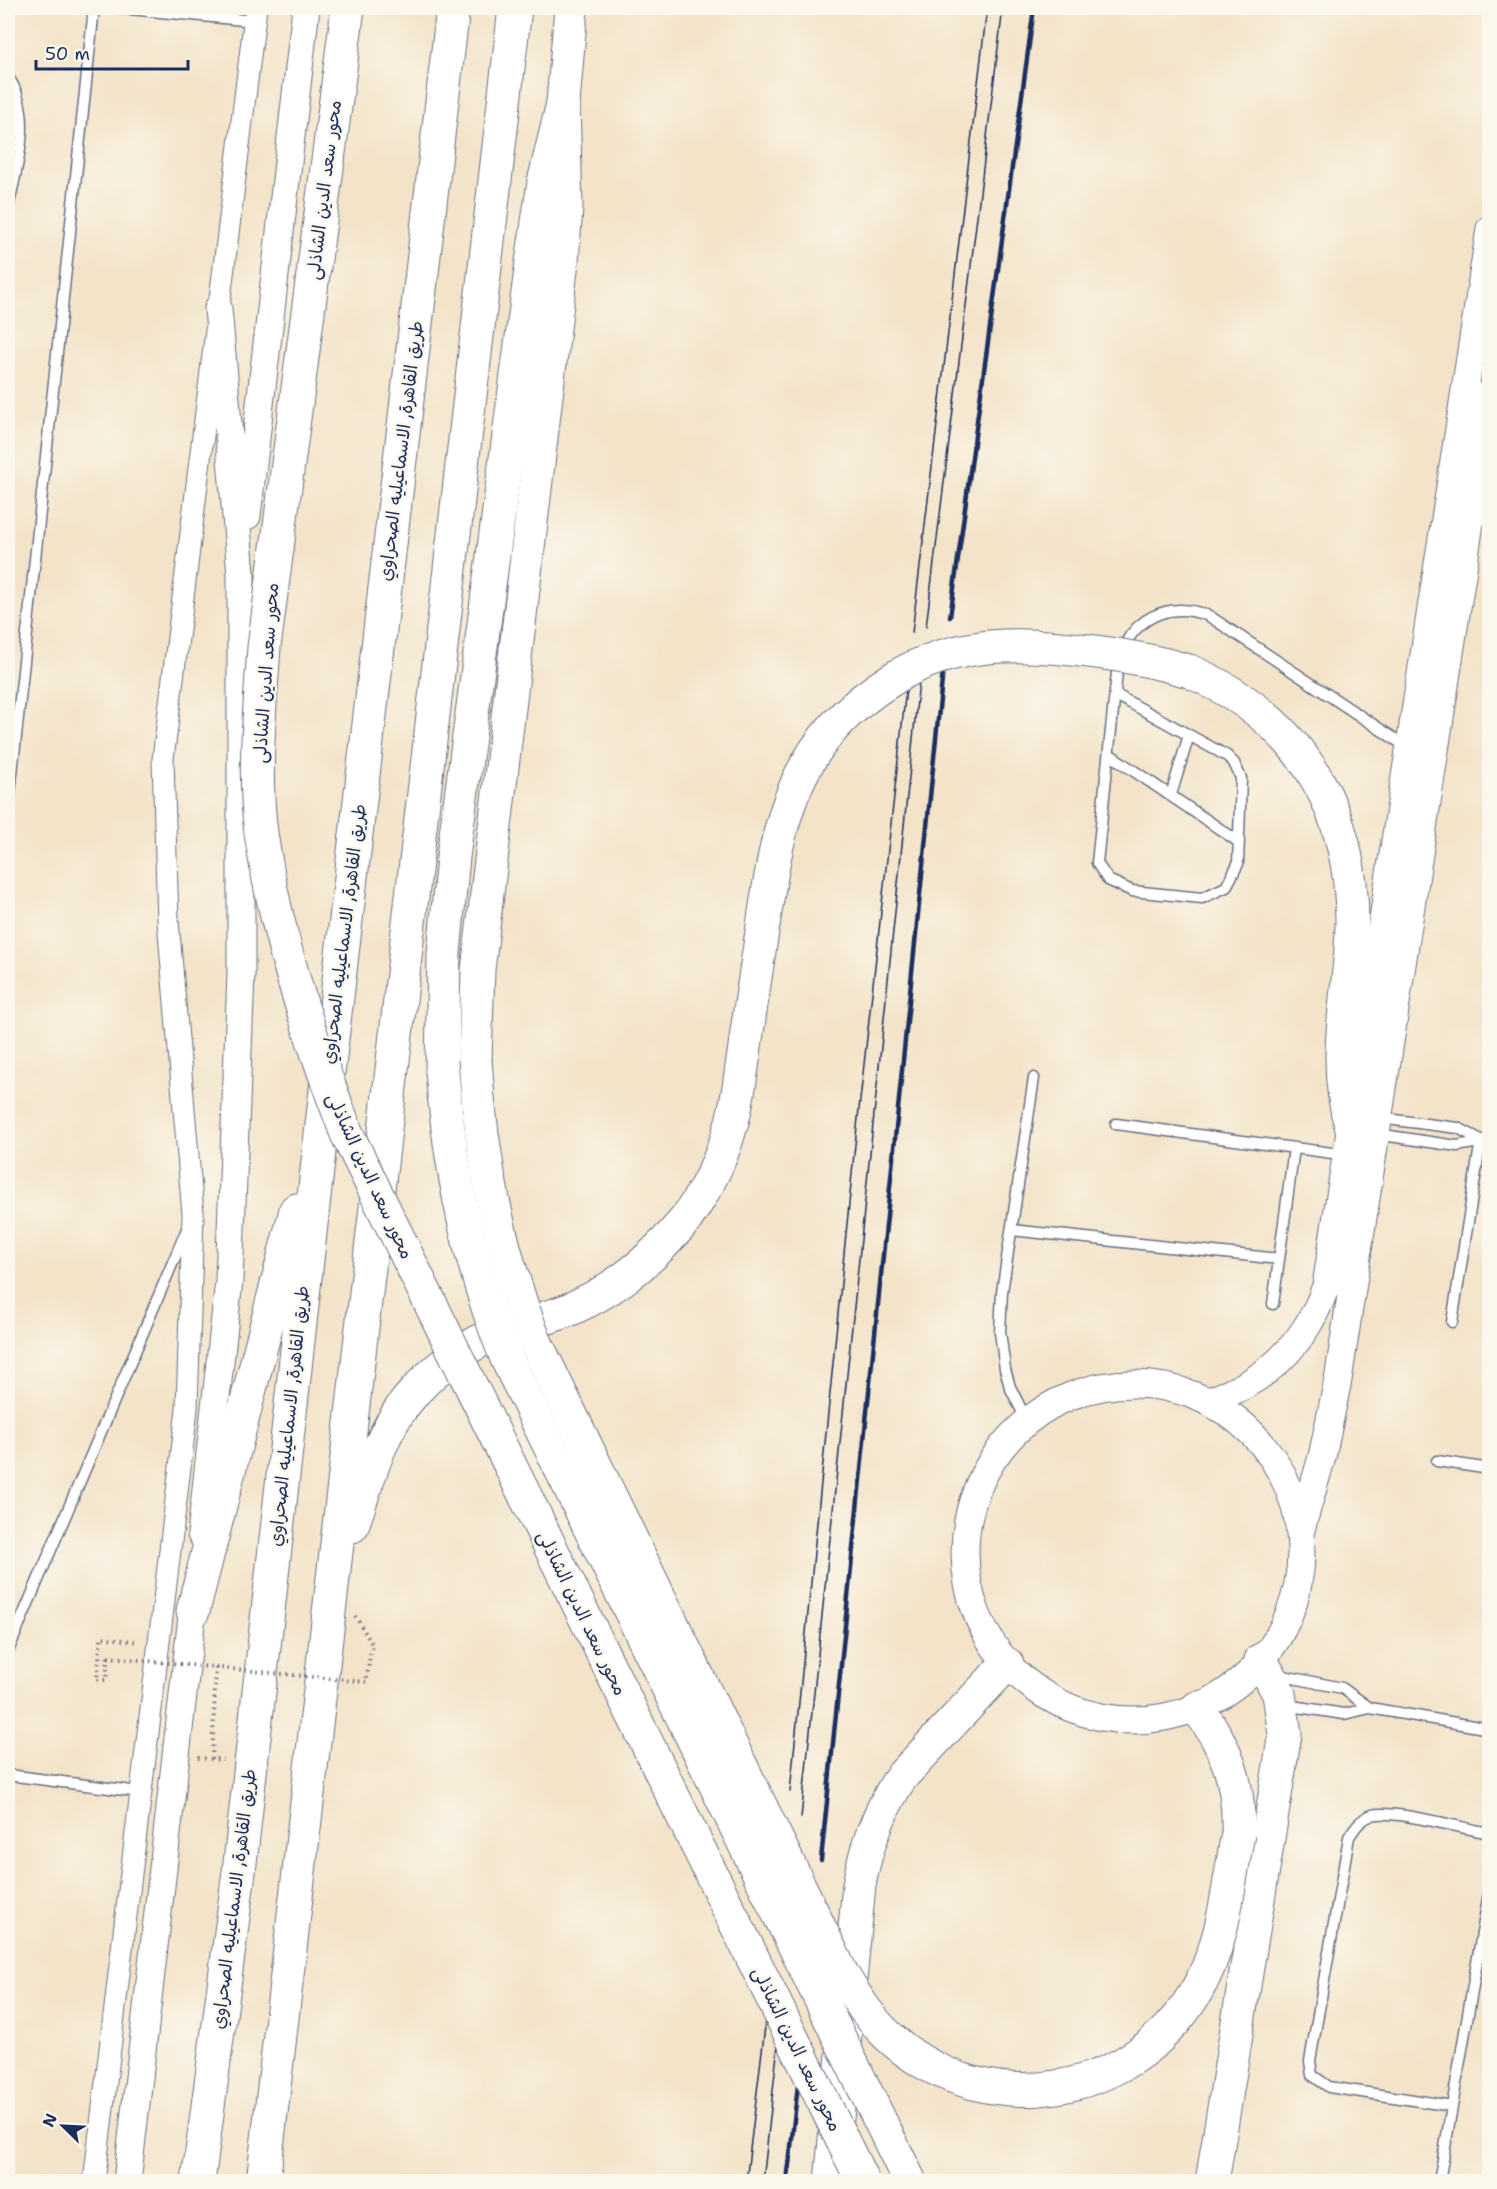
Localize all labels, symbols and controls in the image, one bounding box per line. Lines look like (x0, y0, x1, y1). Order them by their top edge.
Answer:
scale bar (36, 33, 188, 71)
text: 50 m (45, 42, 90, 66)
street label: محور سعد الدين الشاذلى (301, 99, 347, 281)
street label: طريق القاهرة, الاسماعيليه الصحراوي (373, 319, 430, 583)
street label: محور سعد الدين الشاذلى (248, 582, 284, 764)
street label: طريق القاهرة, الاسماعيليه الصحراوي (316, 802, 373, 1066)
street label: محور سعد الدين الشاذلى (321, 1089, 419, 1263)
street label: طريق القاهرة, الاسماعيليه الصحراوي (263, 1284, 316, 1548)
street label: محور سعد الدين الشاذلى (532, 1526, 632, 1700)
street label: طريق القاهرة, الاسماعيليه الصحراوي (206, 1767, 263, 2031)
street label: محور سعد الدين الشاذلى (747, 1962, 847, 2136)
north arrow (33, 2096, 93, 2156)
text: N (38, 2110, 62, 2130)

